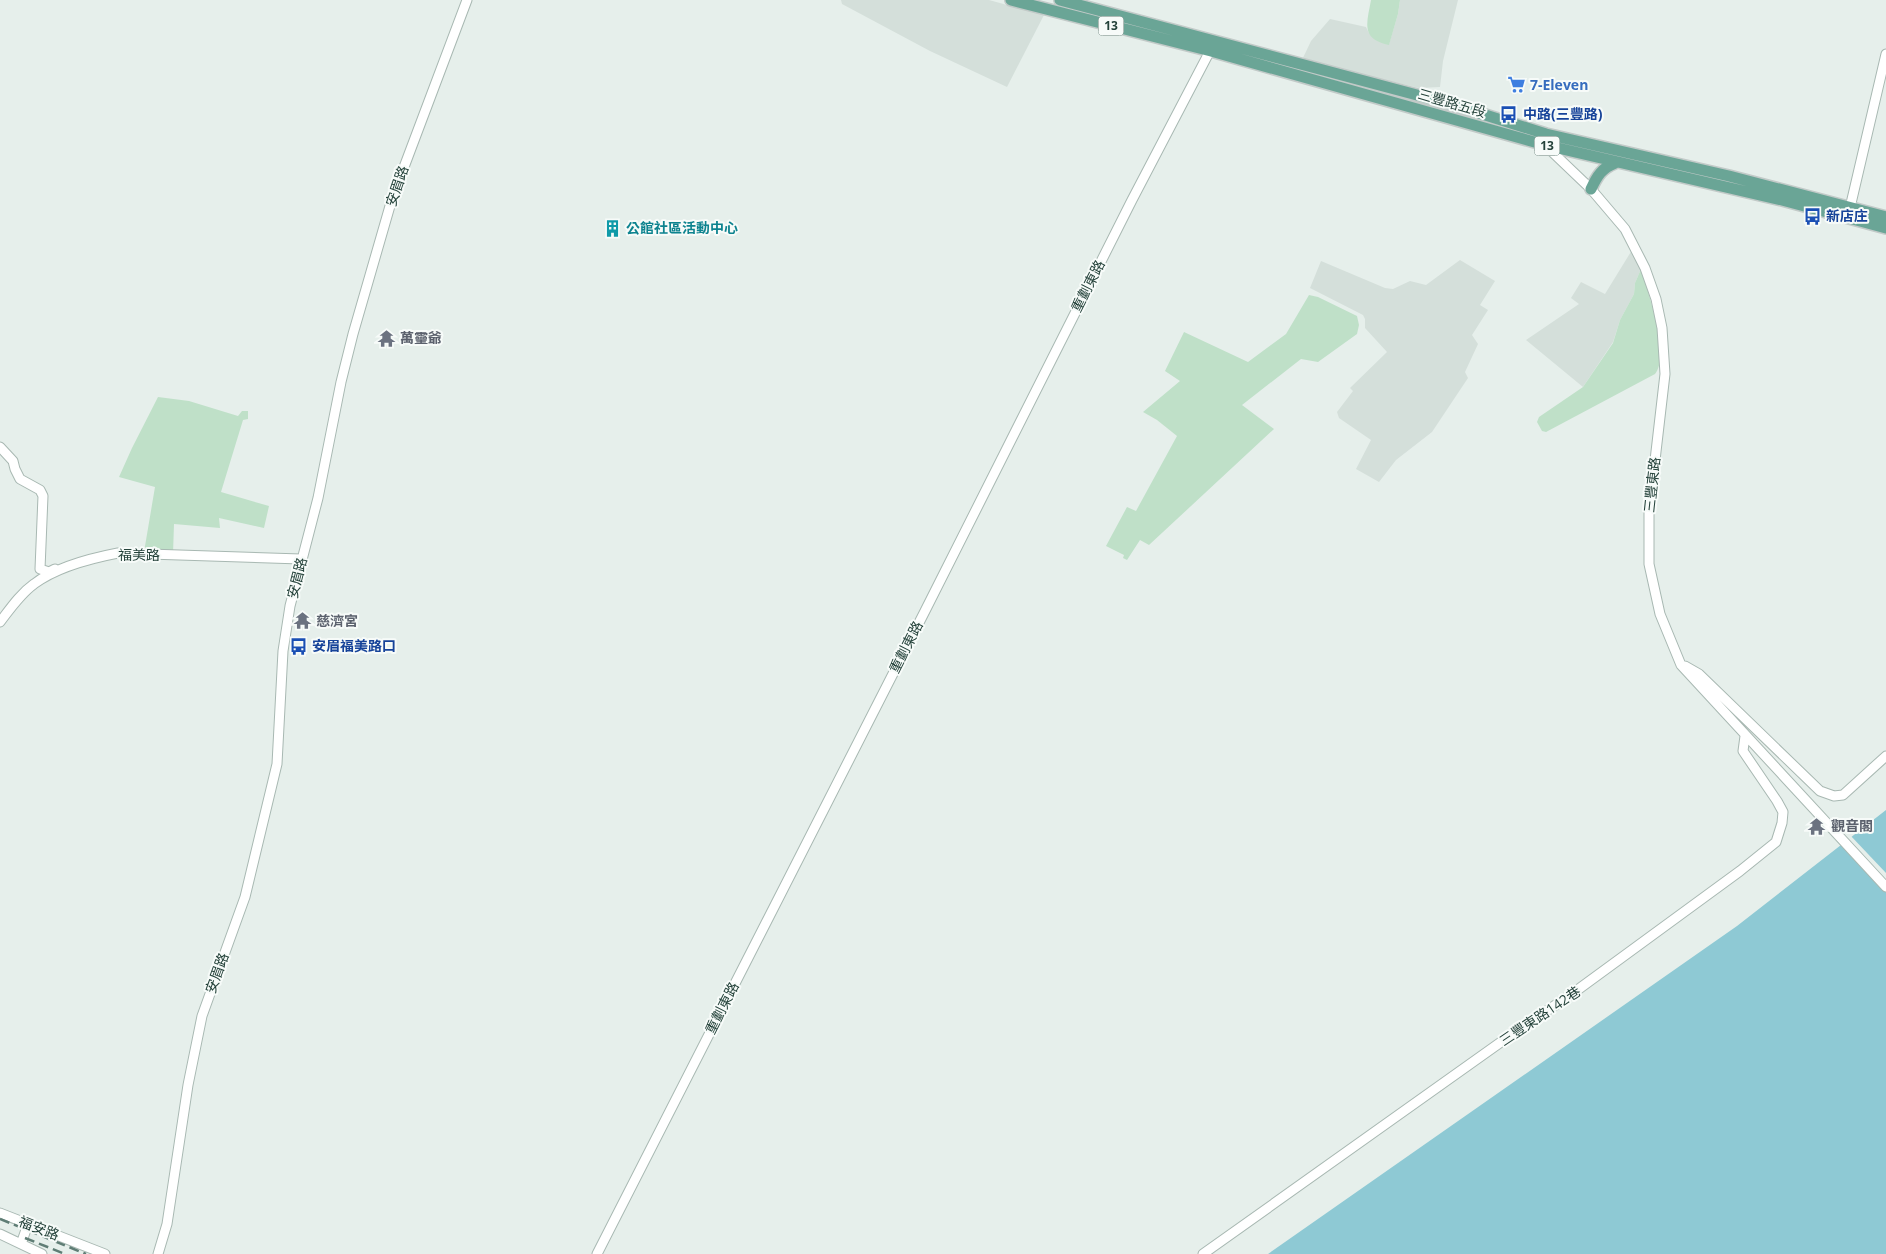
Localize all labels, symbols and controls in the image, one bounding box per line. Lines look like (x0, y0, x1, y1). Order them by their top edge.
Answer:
road number: 13 (1098, 16, 1124, 36)
supermarket icon: 7-Eleven (1506, 75, 1526, 95)
place label: 7-Eleven (1530, 75, 1588, 94)
street label: 三豐路五段 (1416, 84, 1488, 121)
bus stop icon: 中路(三豐路) (1499, 104, 1519, 124)
place label: 中路(三豐路) (1523, 104, 1603, 123)
road number: 13 (1534, 136, 1560, 156)
street label: 安眉路 (381, 163, 412, 209)
bus stop icon: 新店庄 (1802, 206, 1822, 226)
place label: 新店庄 (1826, 206, 1868, 225)
building icon: 公館社區活動中心 (602, 218, 622, 238)
place label: 公館社區活動中心 (626, 218, 738, 237)
street label: 重劃東路 (1066, 257, 1109, 315)
temple icon: 萬𤫊爺 (376, 328, 396, 348)
place label: 萬𤫊爺 (400, 328, 442, 347)
street label: 三豐東路 (1639, 456, 1664, 514)
street label: 福美路 (118, 545, 160, 564)
street label: 安眉路 (282, 555, 311, 601)
temple icon: 慈濟宮 (292, 611, 312, 631)
place label: 慈濟宮 (316, 611, 358, 630)
street label: 重劃東路 (884, 618, 927, 676)
bus stop icon: 安眉福美路口 (288, 636, 308, 656)
place label: 安眉福美路口 (312, 636, 396, 655)
temple icon: 觀音閣 (1807, 816, 1827, 836)
place label: 觀音閣 (1831, 816, 1873, 835)
street label: 安眉路 (200, 950, 233, 996)
street label: 重劃東路 (700, 979, 743, 1037)
street label: 三豐東路142巷 (1495, 981, 1584, 1050)
street label: 福安路 (16, 1211, 62, 1244)

